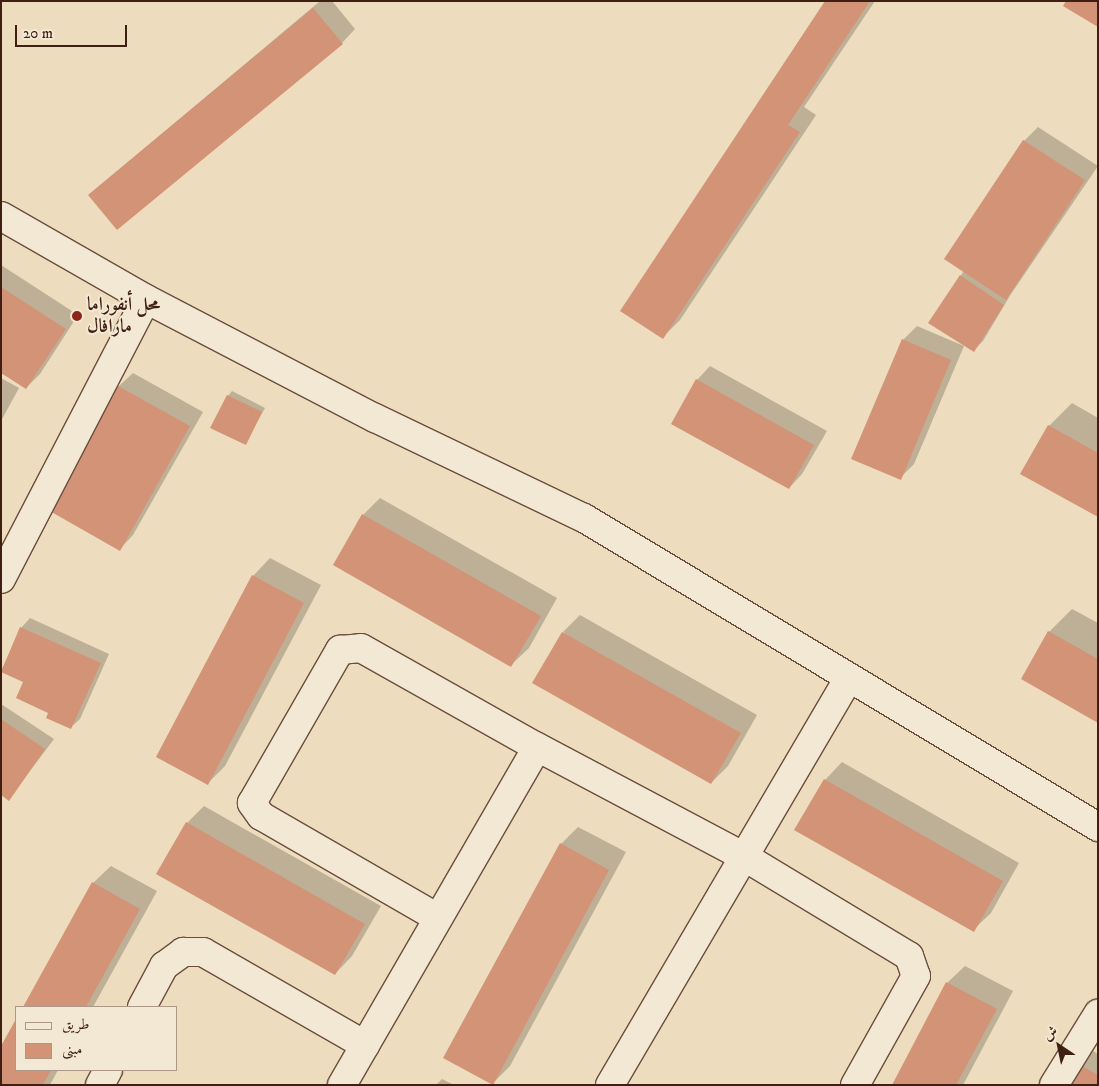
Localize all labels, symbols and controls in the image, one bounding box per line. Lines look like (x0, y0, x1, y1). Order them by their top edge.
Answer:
scale bar (18, 15, 130, 47)
text: 20 m (23, 24, 53, 43)
place label: محل أنفوراما مارافال (87, 294, 160, 338)
marker: محل أنفوراما مارافال (71, 310, 83, 322)
legend (15, 1006, 178, 1071)
text: طريق (62, 1015, 89, 1034)
north arrow (1034, 1021, 1084, 1071)
text: ش (1040, 1022, 1061, 1045)
text: مبنى (62, 1040, 82, 1059)

